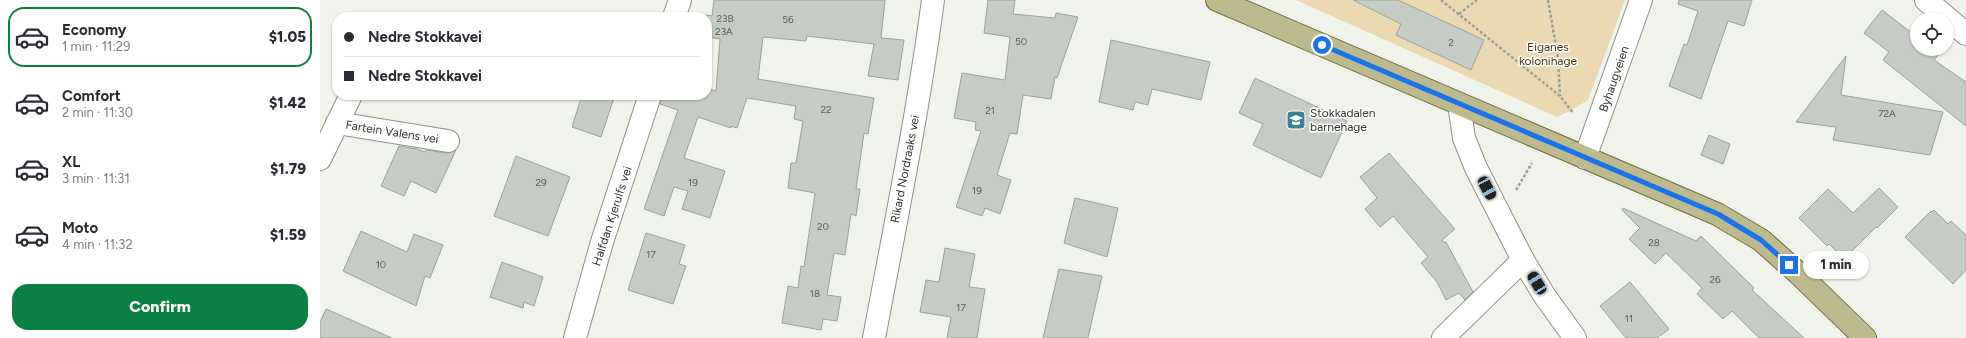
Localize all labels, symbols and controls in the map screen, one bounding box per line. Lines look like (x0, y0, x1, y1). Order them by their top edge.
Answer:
house number: 23B (716, 12, 734, 25)
map controls (1910, 12, 1954, 56)
button: locate (1910, 12, 1954, 56)
house number: 56 (782, 13, 794, 26)
icon: car (14, 19, 50, 55)
text: Economy (62, 21, 127, 39)
house number: 23A (715, 25, 733, 38)
text: $1.05 (269, 28, 306, 46)
text: Nedre Stokkavei (368, 28, 482, 46)
house number: 50 (1015, 35, 1027, 48)
route start (1313, 36, 1331, 54)
house number: 2 (1448, 36, 1454, 49)
text: 1 min · 11:29 (62, 39, 130, 54)
park label: Eiganes kolonihage (1519, 40, 1578, 68)
street label: Byhaugveien (1596, 44, 1632, 114)
text: Nedre Stokkavei (368, 67, 482, 85)
icon: car (14, 85, 50, 121)
text: Comfort (62, 87, 121, 105)
text: $1.42 (269, 94, 306, 112)
house number: 22 (820, 103, 832, 116)
house number: 21 (985, 104, 995, 117)
text: 2 min · 11:30 (62, 105, 133, 120)
place label: Stokkadalen barnehage (1310, 106, 1376, 134)
house number: 72A (1878, 107, 1896, 120)
school or university icon: Stokkadalen barnehage (1285, 109, 1307, 131)
street label: Rikard Nordraaks vei (888, 114, 922, 224)
street label: Fartein Valens vei (344, 118, 440, 146)
icon: car (14, 151, 50, 187)
text: XL (62, 153, 80, 171)
text: $1.79 (270, 160, 306, 178)
street label: Halfdan Kjerulfs vei (589, 164, 635, 268)
text: 3 min · 11:31 (62, 171, 130, 186)
car (1476, 175, 1498, 201)
house number: 29 (535, 176, 547, 189)
house number: 19 (688, 176, 698, 189)
house number: 19 (972, 184, 982, 197)
icon: car (14, 217, 50, 253)
text: Moto (62, 219, 98, 237)
house number: 20 (817, 220, 829, 233)
text: $1.59 (270, 226, 306, 244)
house number: 28 (1648, 236, 1660, 249)
text: 4 min · 11:32 (62, 237, 133, 252)
house number: 17 (646, 248, 656, 261)
callout: 1 min (1803, 251, 1869, 279)
route end (1780, 256, 1798, 274)
text: 1 min (1820, 257, 1852, 272)
house number: 10 (376, 258, 386, 271)
car (1526, 270, 1548, 296)
house number: 26 (1709, 273, 1721, 286)
button: Confirm (12, 284, 308, 330)
house number: 18 (810, 287, 820, 300)
house number: 17 (956, 301, 966, 314)
house number: 11 (1625, 312, 1633, 325)

